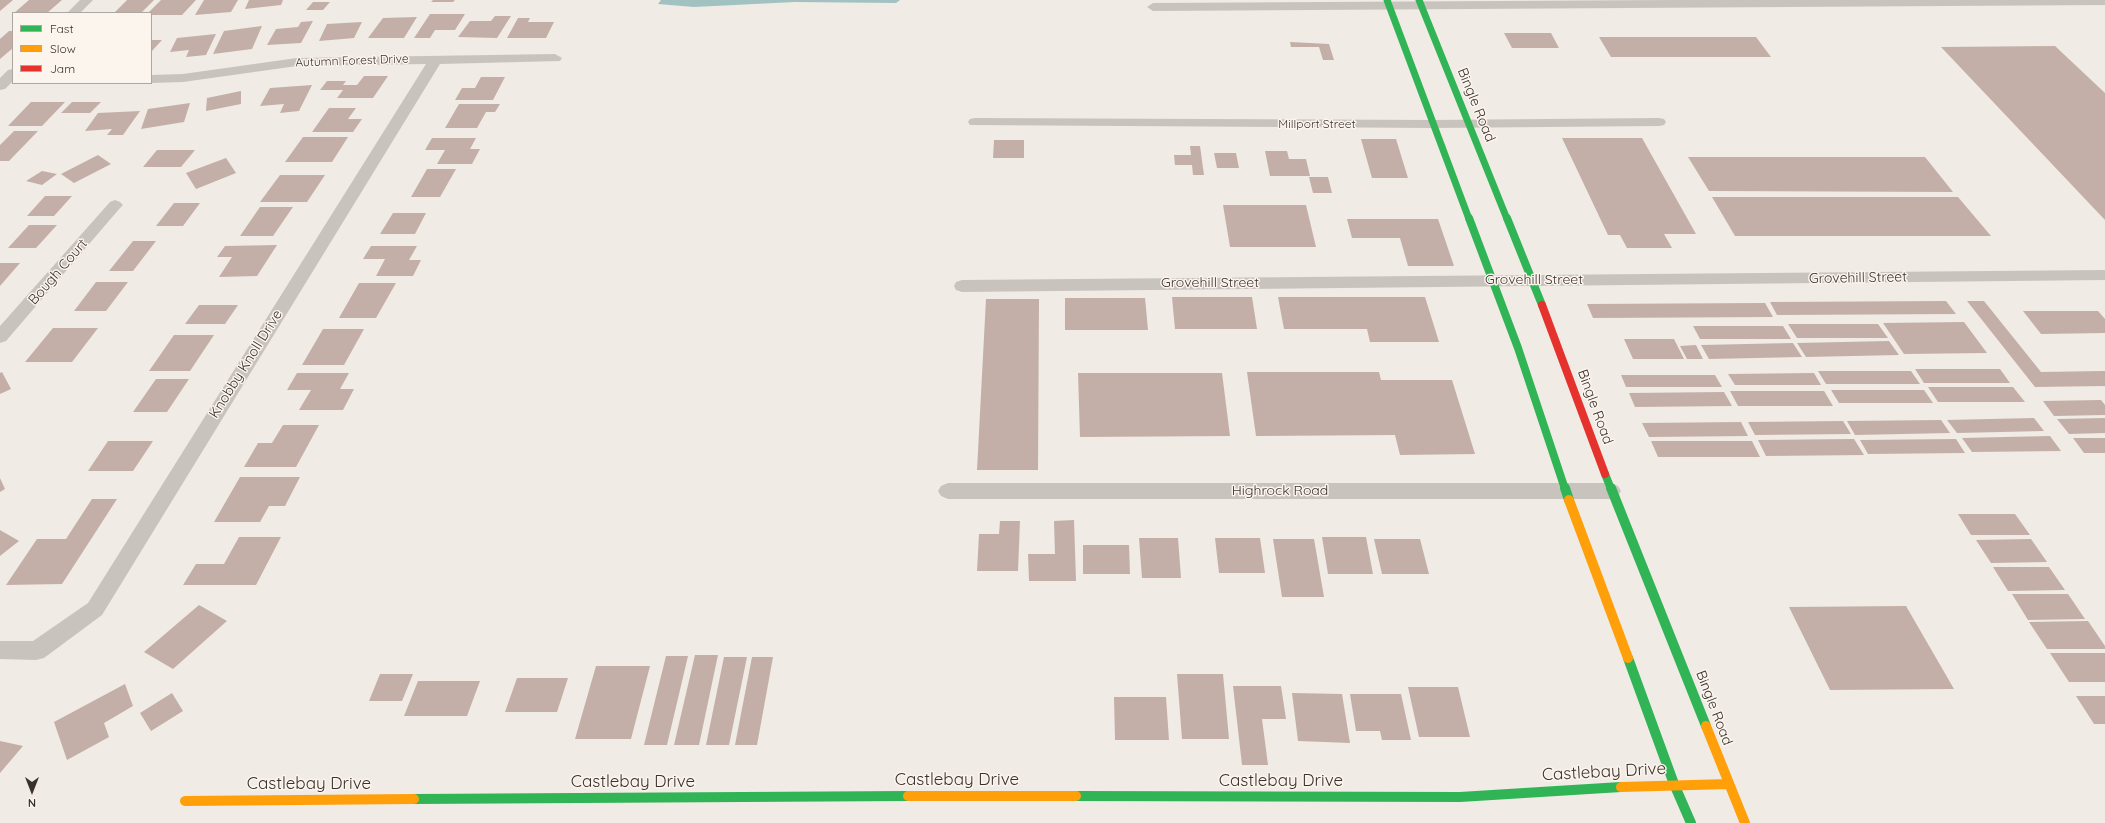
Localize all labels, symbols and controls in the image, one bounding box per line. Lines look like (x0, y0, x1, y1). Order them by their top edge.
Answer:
legend (12, 12, 152, 84)
text: Fast (50, 21, 74, 36)
text: Slow (50, 41, 76, 56)
street label: Autumn Forest Drive (295, 52, 409, 70)
text: Jam (50, 61, 75, 76)
street label: Bingle Road (1454, 65, 1498, 145)
street label: Millport Street (1278, 117, 1356, 131)
street label: Bough Court (25, 236, 91, 308)
street label: Grovehill Street (1809, 269, 1907, 287)
street label: Grovehill Street (1485, 272, 1583, 288)
street label: Grovehill Street (1161, 275, 1259, 291)
street label: Knobby Knoll Drive (206, 307, 286, 421)
street label: Bingle Road (1574, 367, 1616, 447)
street label: Highrock Road (1232, 483, 1328, 499)
street label: Bingle Road (1692, 668, 1736, 748)
street label: Castlebay Drive (1541, 759, 1667, 785)
street label: Castlebay Drive (895, 770, 1019, 790)
north arrow (12, 771, 52, 811)
street label: Castlebay Drive (1219, 771, 1343, 791)
street label: Castlebay Drive (571, 772, 695, 792)
street label: Castlebay Drive (247, 774, 371, 794)
text: N (28, 796, 36, 810)

